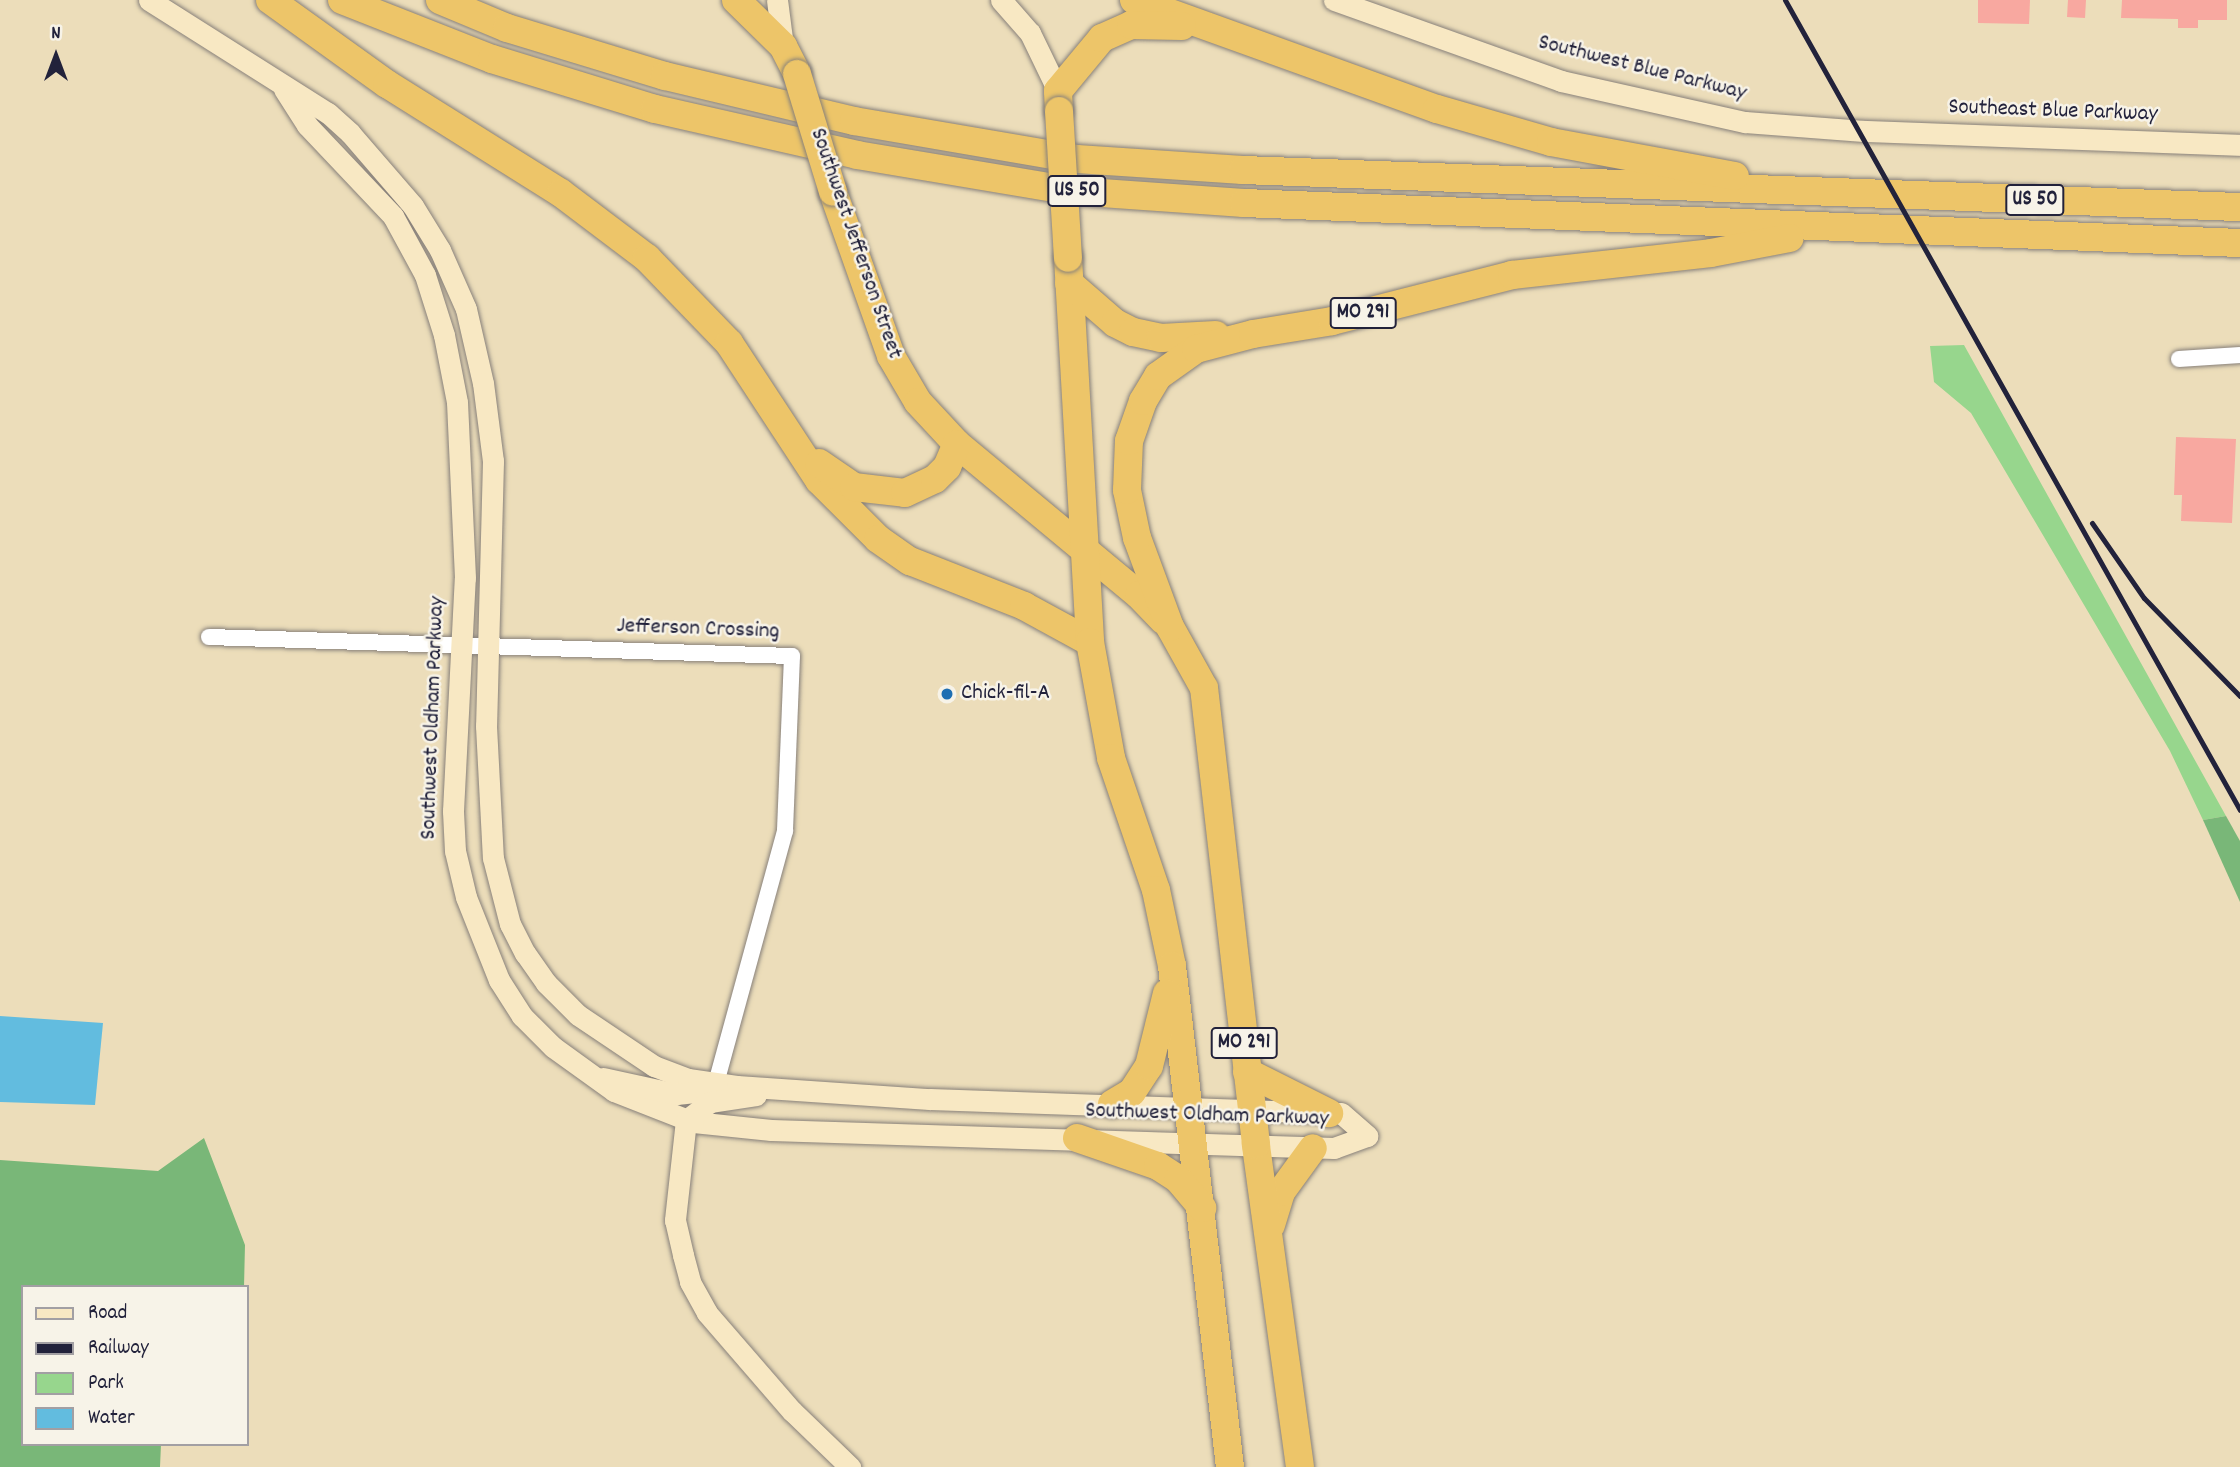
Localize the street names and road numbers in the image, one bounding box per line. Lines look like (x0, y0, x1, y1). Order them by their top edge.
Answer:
street label: Southwest Blue Parkway (1535, 30, 1749, 108)
street label: Southeast Blue Parkway (1948, 95, 2158, 129)
street label: Southwest Jefferson Street (803, 125, 907, 363)
road number: US 50 (1047, 174, 1107, 208)
road number: US 50 (2005, 182, 2065, 218)
road number: MO 291 (1328, 296, 1398, 330)
street label: Southwest Oldham Parkway (416, 596, 452, 840)
street label: Jefferson Crossing (616, 613, 780, 647)
road number: MO 291 (1209, 1026, 1279, 1060)
street label: Southwest Oldham Parkway (1085, 1098, 1329, 1134)

